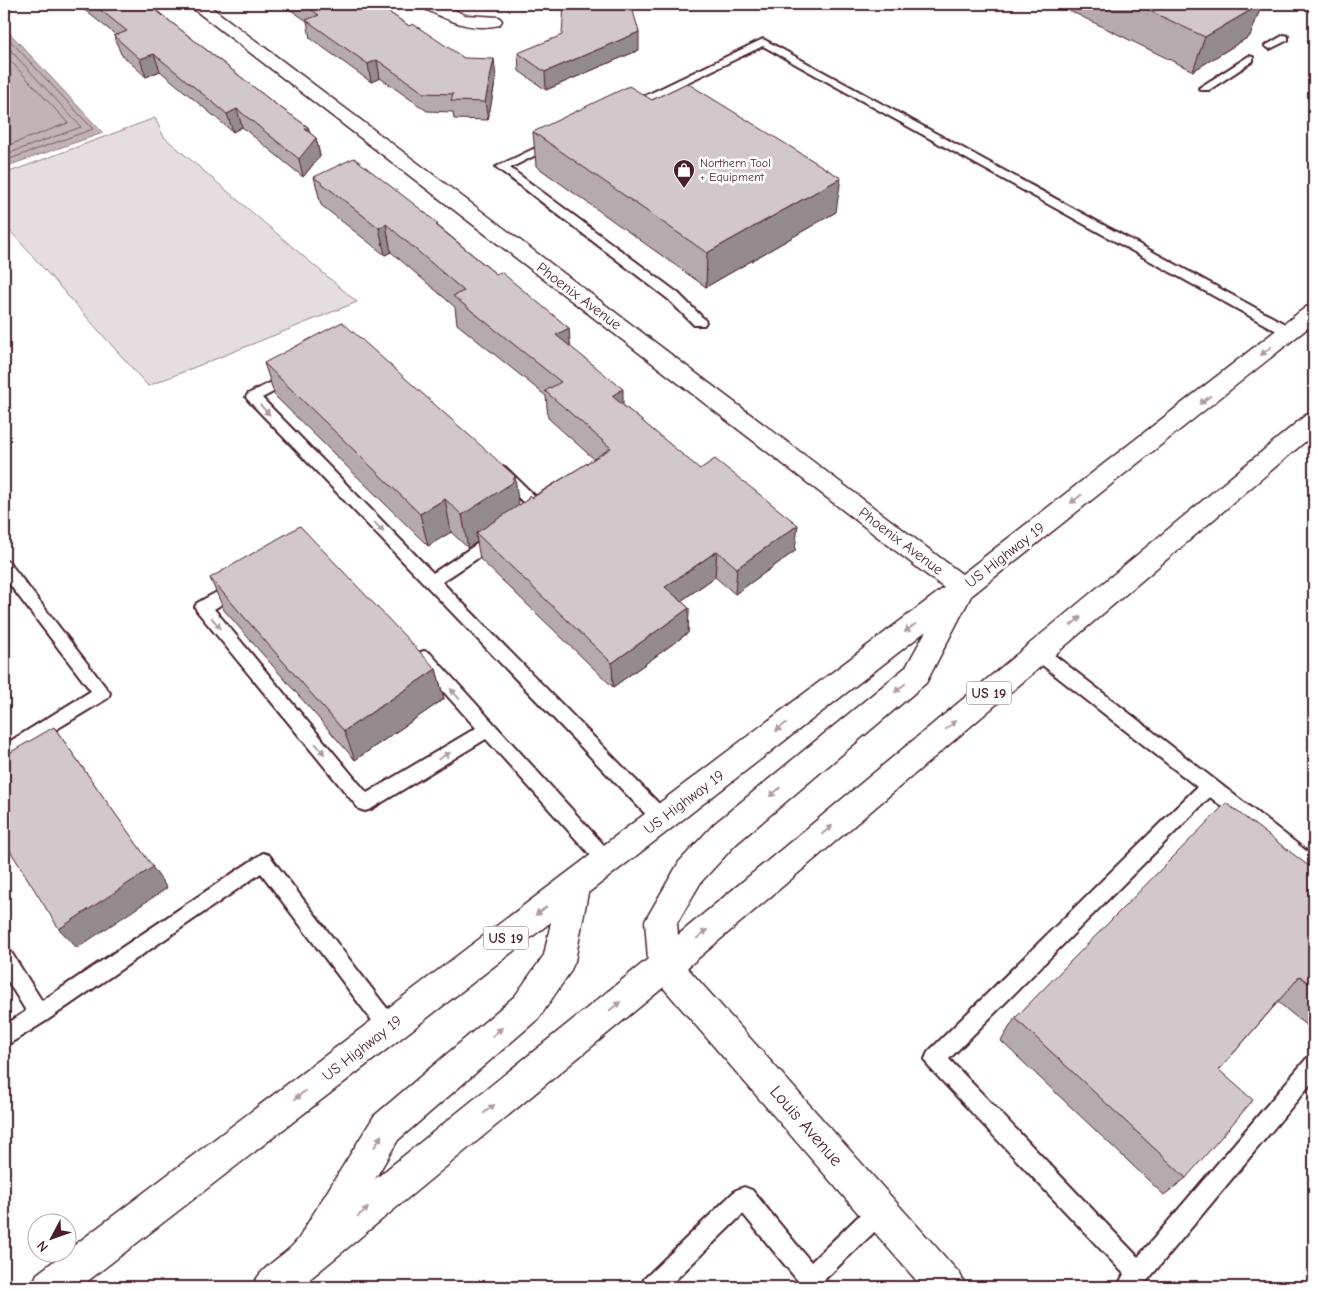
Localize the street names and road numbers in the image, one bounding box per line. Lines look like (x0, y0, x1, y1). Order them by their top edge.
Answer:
street label: Phoenix Avenue (533, 258, 625, 334)
street label: Phoenix Avenue (855, 503, 947, 579)
street label: US Highway 19 (962, 518, 1048, 592)
road number: US 19 (966, 681, 1012, 704)
street label: US Highway 19 (640, 766, 728, 838)
road number: US 19 (484, 926, 528, 950)
street label: US Highway 19 (319, 1011, 405, 1085)
street label: Louis Avenue (765, 1081, 847, 1171)

